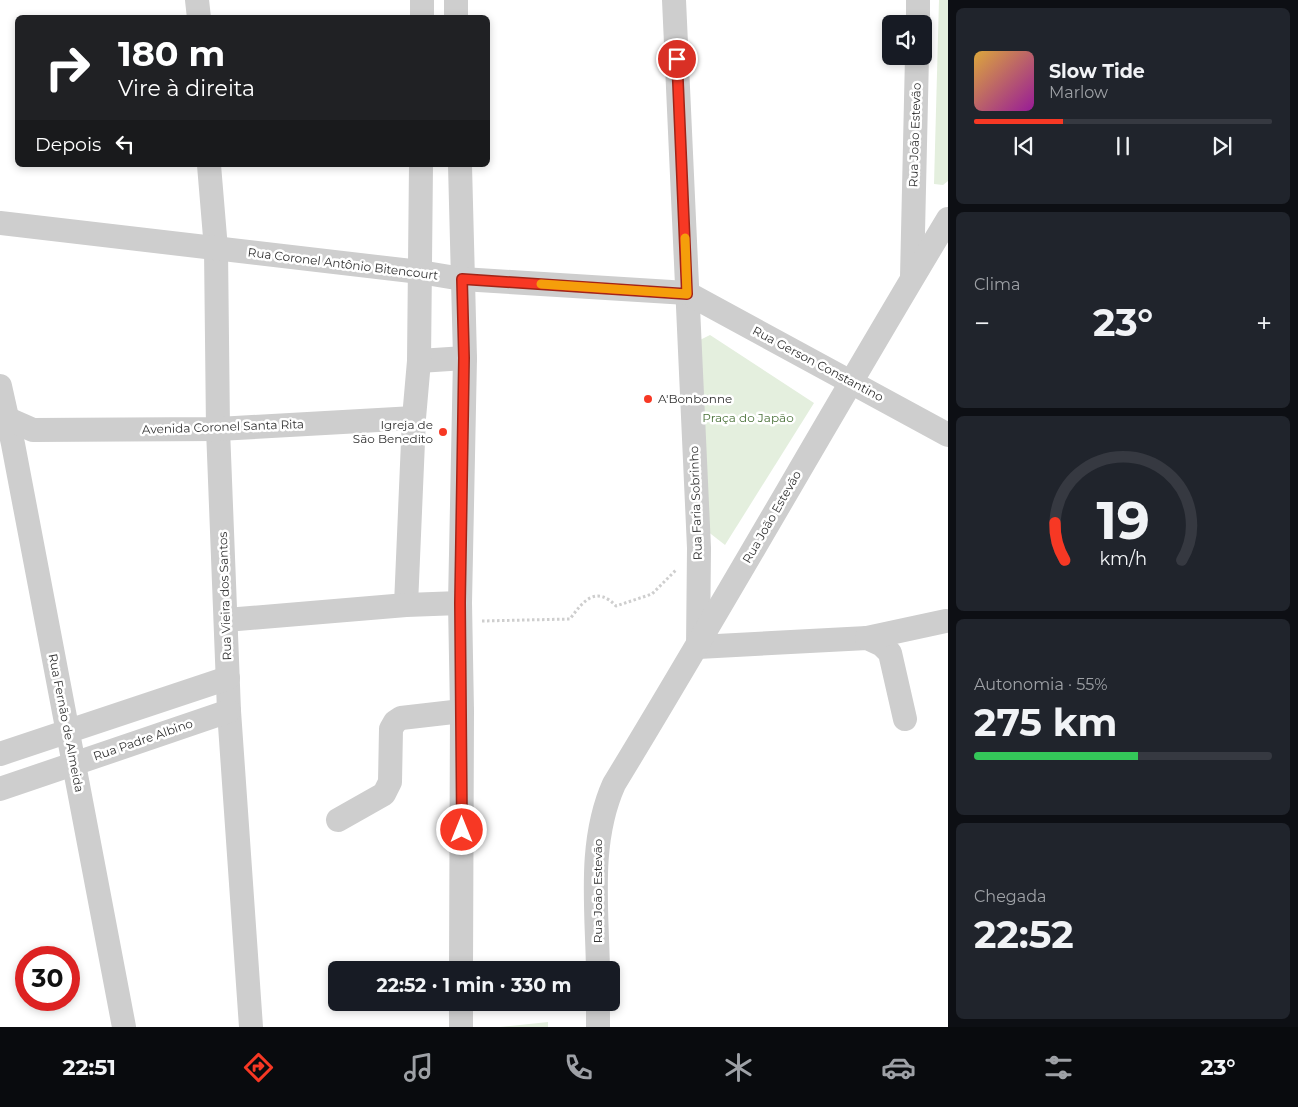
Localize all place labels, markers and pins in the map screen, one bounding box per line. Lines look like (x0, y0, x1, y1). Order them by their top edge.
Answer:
pin (656, 38, 698, 80)
place label: A'Bonbonne (658, 391, 732, 406)
marker: A'Bonbonne (642, 393, 654, 405)
place label: Igreja de São Benedito (353, 417, 433, 446)
marker: Igreja de São Benedito (437, 426, 449, 438)

